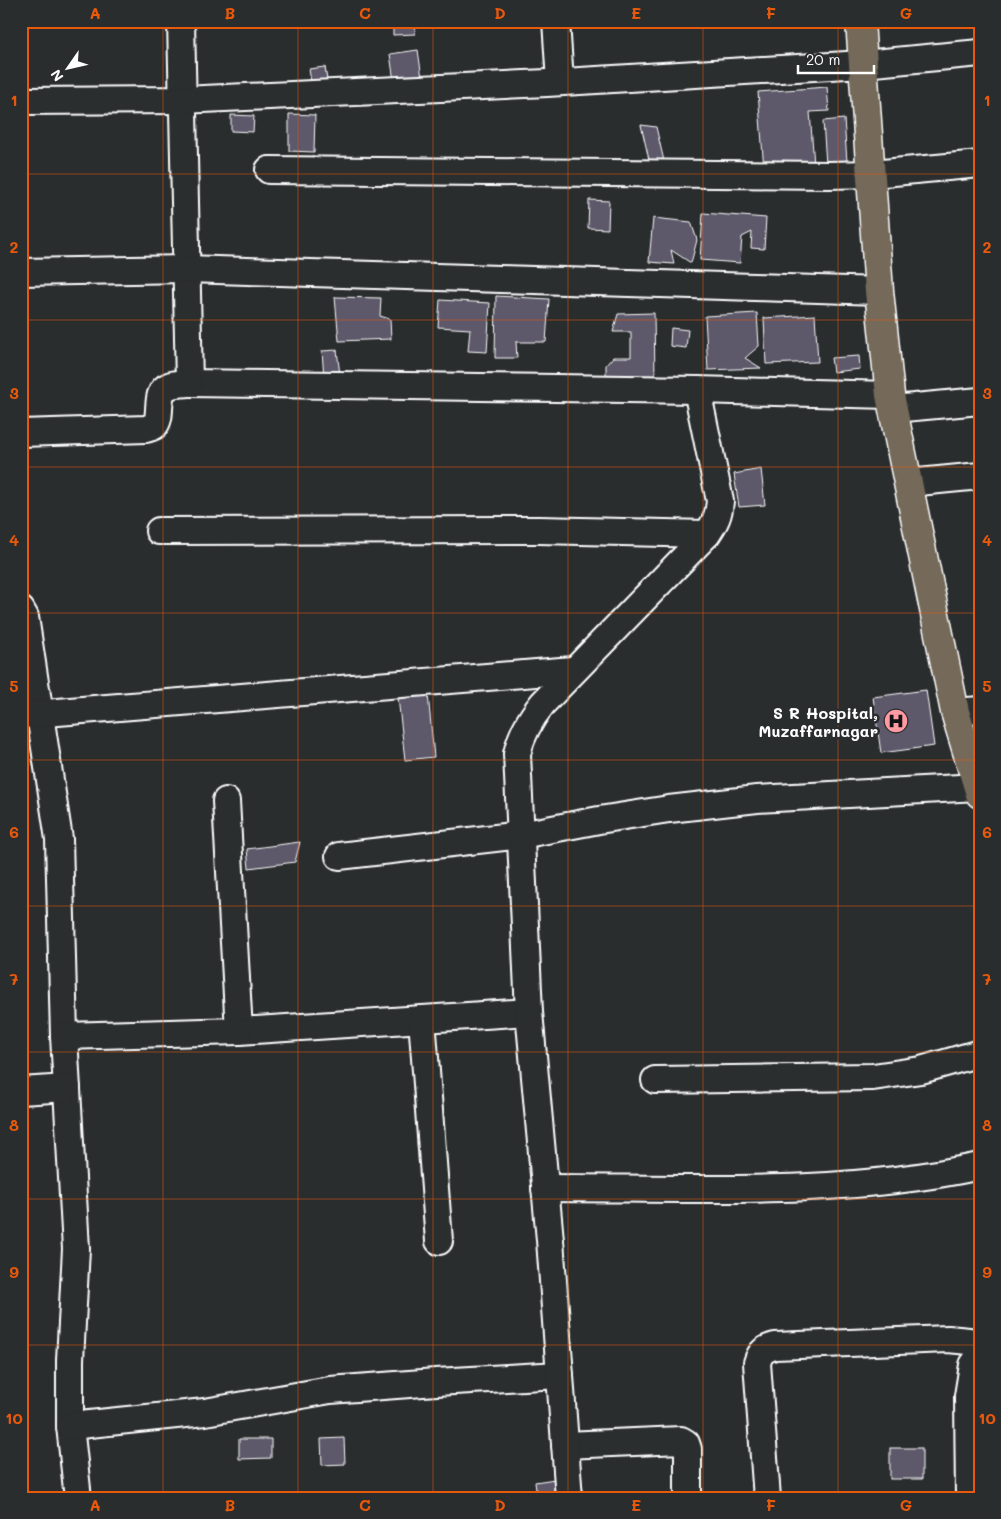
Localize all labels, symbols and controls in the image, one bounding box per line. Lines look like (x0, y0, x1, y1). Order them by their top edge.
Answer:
text: A (89, 2, 101, 23)
text: B (225, 2, 235, 23)
text: C (359, 2, 371, 23)
text: D (494, 2, 506, 23)
text: E (631, 2, 641, 23)
text: F (766, 2, 776, 23)
text: G (900, 2, 912, 23)
north arrow (42, 42, 92, 92)
scale bar (798, 42, 875, 74)
text: 20 m (806, 49, 840, 69)
text: N (46, 66, 68, 85)
text: 1 (10, 89, 18, 110)
text: 1 (983, 89, 991, 110)
text: 2 (10, 236, 19, 257)
text: 2 (983, 236, 992, 257)
text: 3 (9, 382, 19, 403)
text: 3 (982, 382, 992, 403)
text: 4 (9, 529, 19, 550)
text: 4 (982, 529, 992, 550)
text: 5 (9, 675, 19, 696)
text: 5 (982, 675, 992, 696)
place label: S R Hospital, Muzaffarnagar (758, 702, 878, 741)
hospital icon: S R Hospital, Muzaffarnagar (883, 708, 909, 734)
text: 6 (9, 821, 19, 842)
text: 6 (982, 821, 992, 842)
text: 7 (10, 968, 19, 989)
text: 7 (983, 968, 992, 989)
text: 8 (9, 1114, 19, 1135)
text: 8 (982, 1114, 992, 1135)
text: 9 (9, 1261, 19, 1282)
text: 9 (982, 1261, 992, 1282)
text: 10 (5, 1407, 23, 1428)
text: 10 (978, 1407, 996, 1428)
text: A (89, 1494, 101, 1515)
text: B (225, 1494, 235, 1515)
text: C (359, 1494, 371, 1515)
text: D (494, 1494, 506, 1515)
text: E (631, 1494, 641, 1515)
text: F (766, 1494, 776, 1515)
text: G (900, 1494, 912, 1515)

